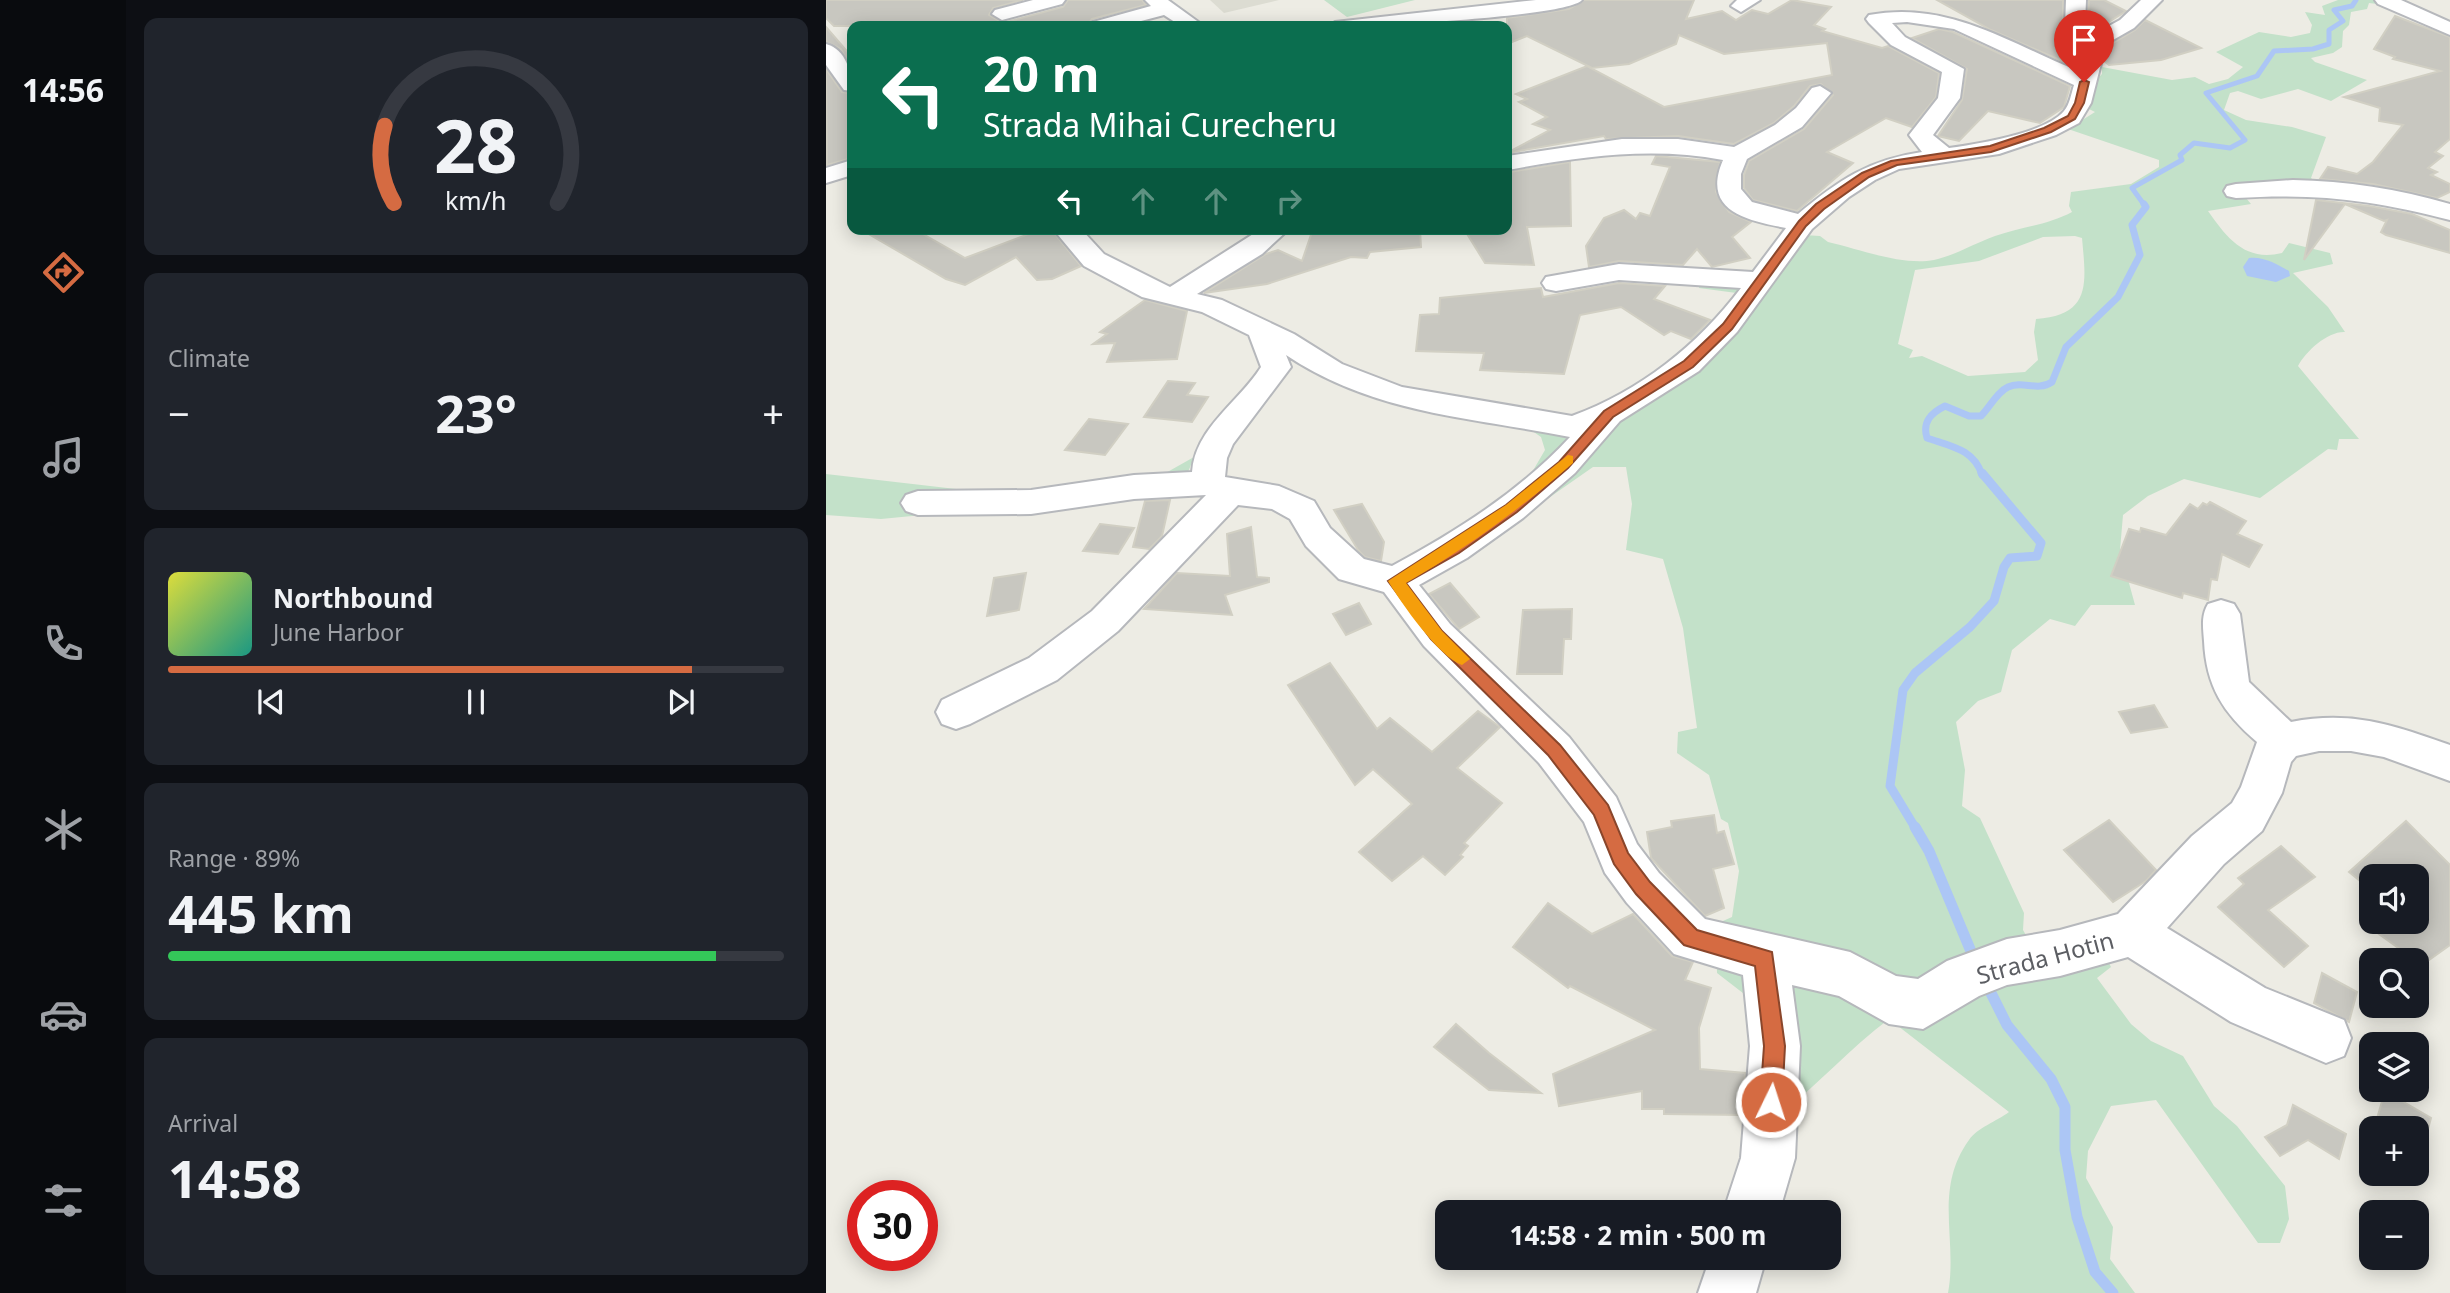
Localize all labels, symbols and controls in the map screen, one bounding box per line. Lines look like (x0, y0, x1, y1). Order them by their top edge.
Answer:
pin (2054, 10, 2114, 82)
icon: arrive (2065, 21, 2103, 59)
text: 20 m (983, 40, 1100, 106)
icon: left (868, 49, 959, 140)
text: 14:56 (22, 68, 104, 111)
text: 28 (434, 95, 518, 194)
text: Strada Mihai Curecheru (983, 103, 1337, 146)
text: km/h (445, 182, 507, 216)
icon: left (1051, 182, 1089, 220)
icon: ahead (1124, 182, 1162, 220)
icon: ahead (1197, 182, 1235, 220)
icon: right (1270, 182, 1308, 220)
icon: directions (39, 248, 88, 297)
text: Climate (168, 342, 250, 374)
text: 23° (435, 377, 517, 448)
text: − (168, 387, 190, 439)
text: + (762, 387, 784, 439)
icon: music (39, 433, 88, 482)
text: Northbound (273, 580, 433, 616)
text: June Harbor (273, 616, 404, 648)
icon: phone (39, 619, 88, 668)
icon: previous (252, 683, 290, 721)
icon: pause (457, 683, 495, 721)
icon: next (662, 683, 700, 721)
icon: climate (39, 805, 88, 854)
text: Range · 89% (168, 842, 300, 874)
map controls (2359, 864, 2429, 1270)
button: sound (2359, 864, 2429, 934)
text: 445 km (168, 877, 354, 948)
street label: Strada Hotin (1973, 923, 2117, 991)
button: search (2359, 948, 2429, 1018)
icon: car (39, 990, 88, 1039)
button: layers (2359, 1032, 2429, 1102)
position arrow (1734, 1065, 1808, 1139)
text: Arrival (168, 1107, 238, 1139)
button: + (2359, 1116, 2429, 1186)
text: 14:58 (168, 1142, 302, 1213)
icon: filters (39, 1176, 88, 1225)
speed limit sign: 30 (847, 1180, 938, 1271)
button: − (2359, 1200, 2429, 1270)
text: 14:58 · 2 min · 500 m (1510, 1217, 1766, 1253)

